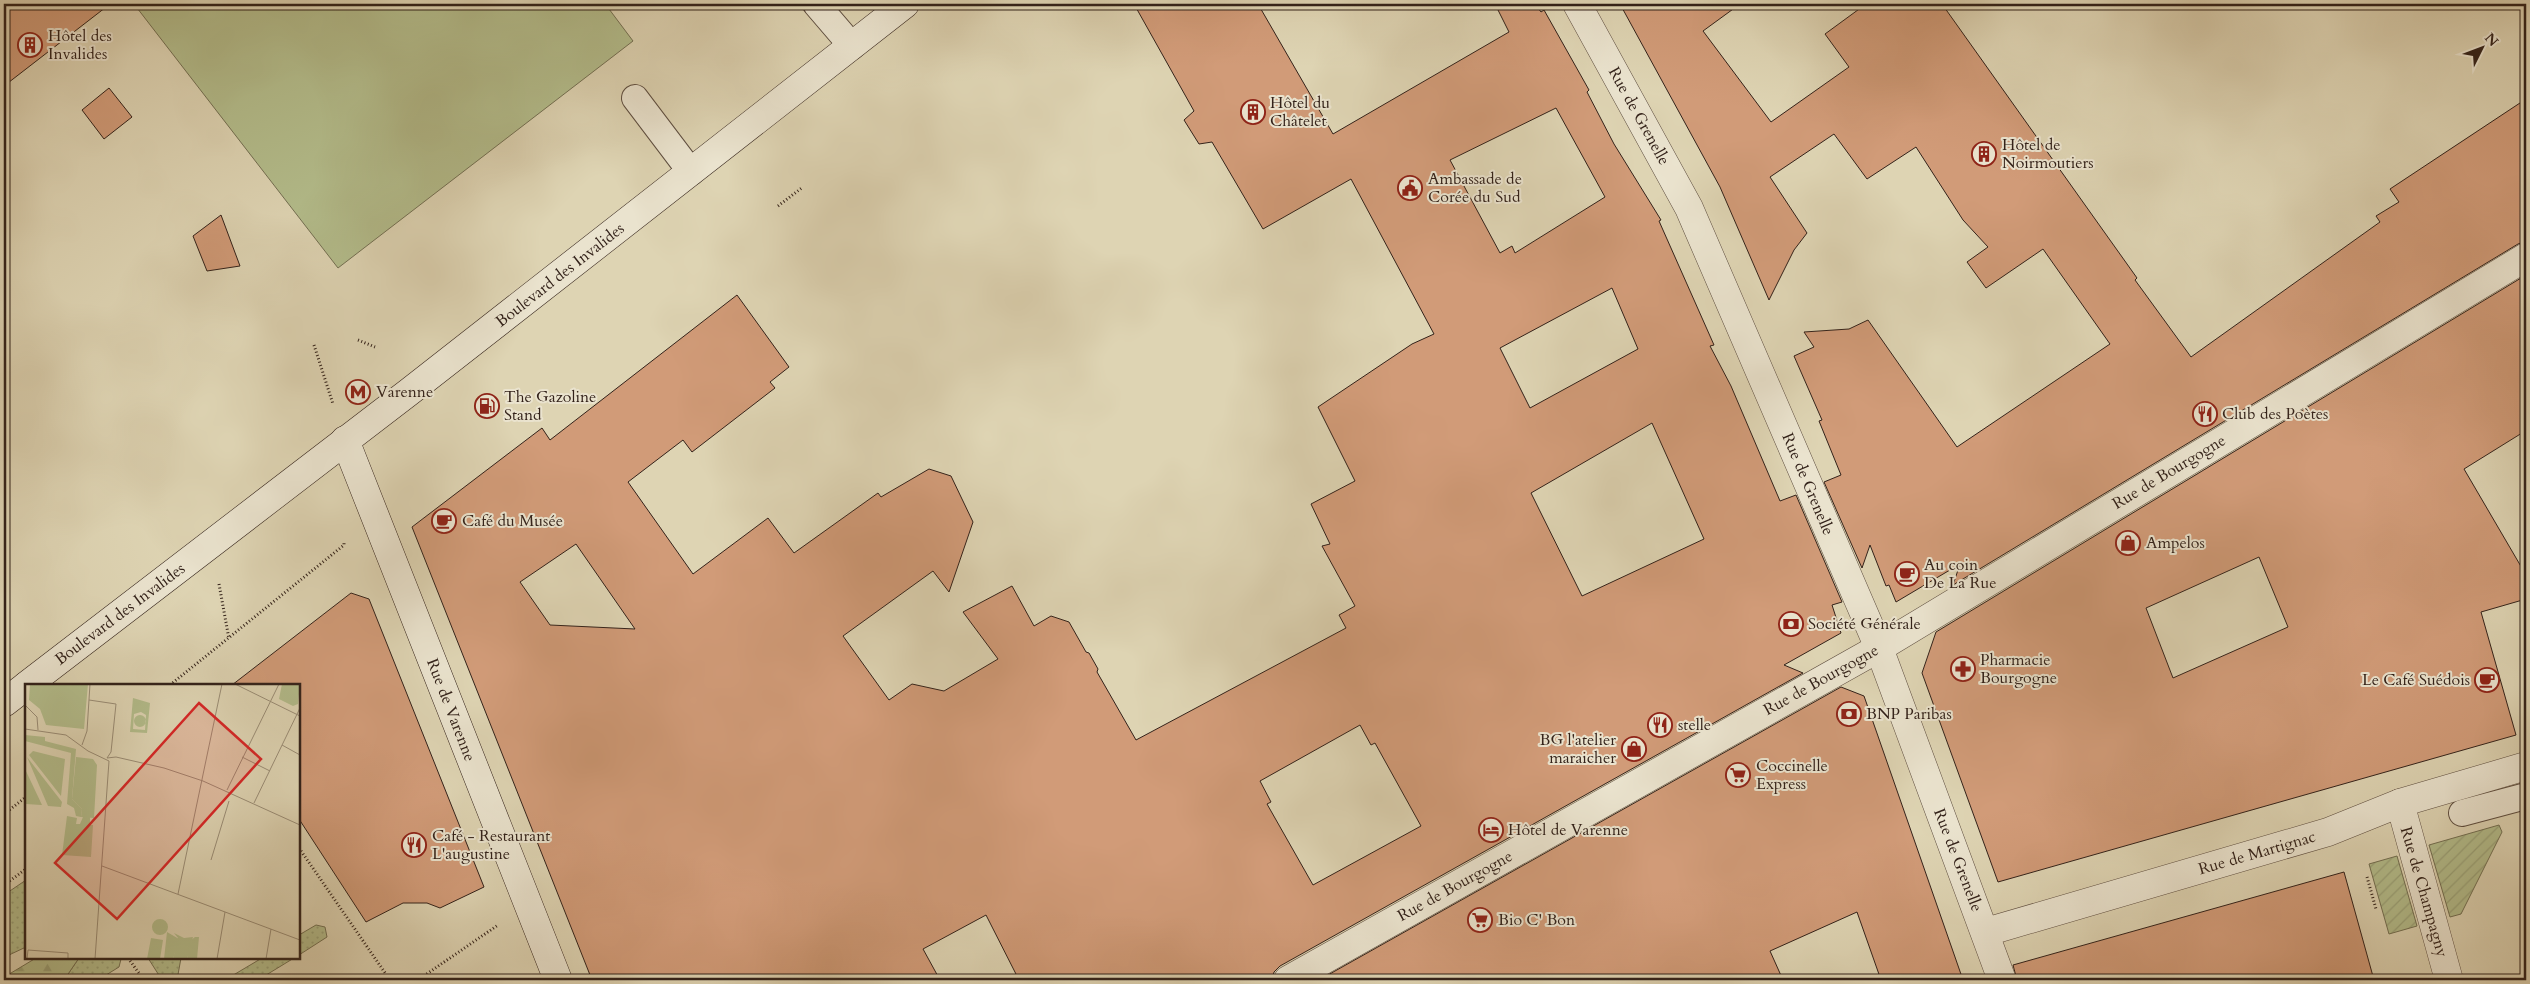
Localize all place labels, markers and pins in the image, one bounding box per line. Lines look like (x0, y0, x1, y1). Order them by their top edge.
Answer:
place label: Hôtel des Invalides (48, 25, 112, 65)
building icon: Hôtel des Invalides (17, 32, 43, 58)
place label: Hôtel du Châtelet (1270, 92, 1330, 132)
building icon: Hôtel du Châtelet (1240, 99, 1266, 125)
place label: Hôtel de Noirmoutiers (2002, 134, 2094, 174)
building icon: Hôtel de Noirmoutiers (1971, 141, 1997, 167)
place label: Ambassade de Corée du Sud (1428, 168, 1522, 208)
public building icon: Ambassade de Corée du Sud (1397, 175, 1423, 201)
metro station icon: Varenne (345, 379, 371, 405)
place label: Varenne (376, 381, 433, 403)
place label: The Gazoline Stand (504, 386, 596, 426)
fuel station icon: The Gazoline Stand (474, 393, 500, 419)
restaurant icon: Club des Poètes (2192, 401, 2218, 427)
place label: Club des Poètes (2222, 403, 2328, 425)
cafe icon: Café du Musée (431, 508, 457, 534)
place label: Café du Musée (462, 510, 563, 532)
shop icon: Ampelos (2115, 530, 2141, 556)
place label: Ampelos (2146, 532, 2205, 554)
place label: Au coin De La Rue (1924, 554, 1997, 594)
cafe icon: Au coin De La Rue (1894, 561, 1920, 587)
bank icon: Société Générale (1778, 611, 1804, 637)
place label: Société Générale (1808, 613, 1921, 635)
place label: Pharmacie Bourgogne (1980, 649, 2057, 689)
pharmacy icon: Pharmacie Bourgogne (1950, 656, 1976, 682)
cafe icon: Le Café Suédois (2474, 667, 2500, 693)
place label: Le Café Suédois (2362, 669, 2470, 691)
bank icon: BNP Paribas (1836, 701, 1862, 727)
place label: BNP Paribas (1866, 703, 1952, 725)
restaurant icon: stelle (1647, 712, 1673, 738)
place label: stelle (1678, 714, 1711, 736)
place label: BG l'atelier maraicher (1540, 729, 1616, 769)
shop icon: BG l'atelier maraicher (1621, 736, 1647, 762)
place label: Coccinelle Express (1756, 755, 1828, 795)
supermarket icon: Coccinelle Express (1725, 762, 1751, 788)
hotel icon: Hôtel de Varenne (1478, 817, 1504, 843)
place label: Hôtel de Varenne (1508, 819, 1628, 841)
place label: Café - Restaurant L'augustine (432, 825, 550, 865)
restaurant icon: Café - Restaurant L'augustine (401, 832, 427, 858)
supermarket icon: Bio C' Bon (1467, 907, 1493, 933)
place label: Bio C' Bon (1498, 909, 1575, 931)

